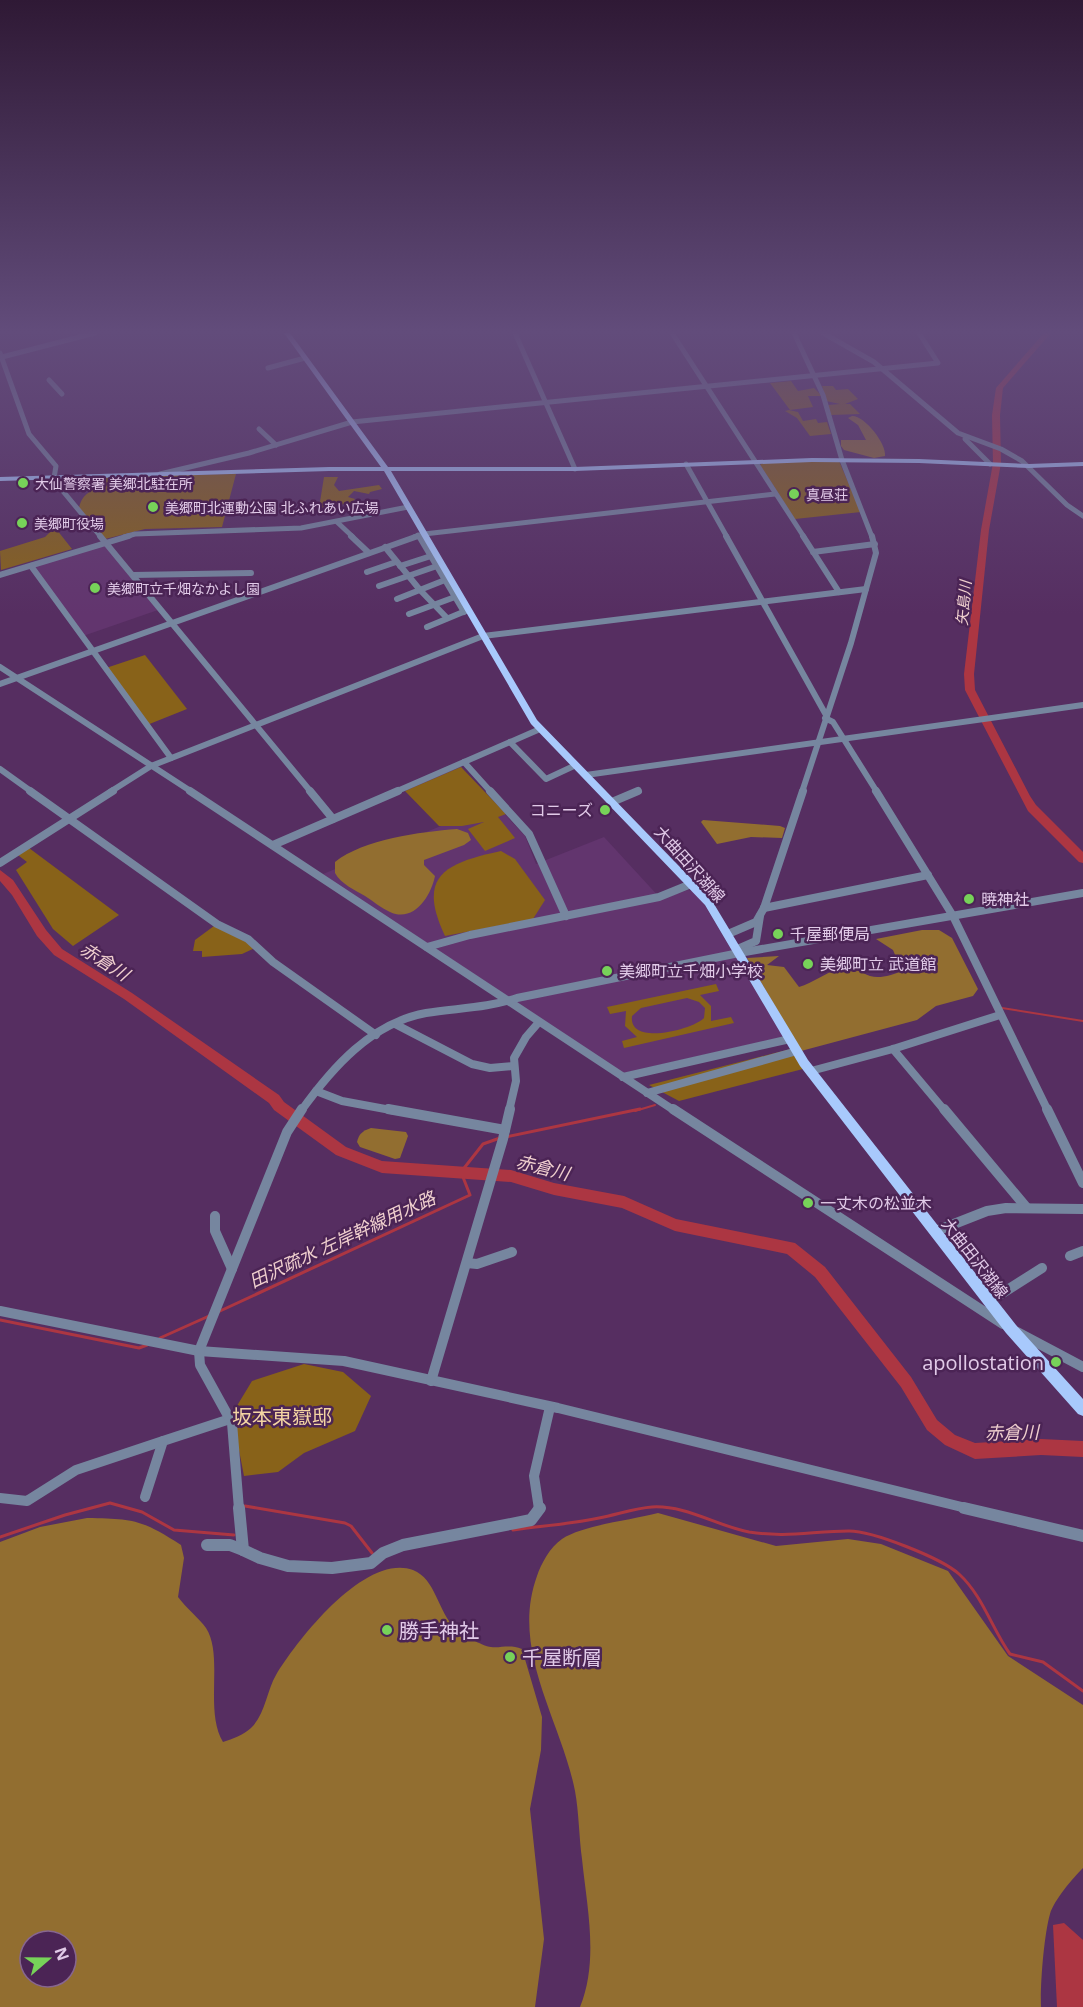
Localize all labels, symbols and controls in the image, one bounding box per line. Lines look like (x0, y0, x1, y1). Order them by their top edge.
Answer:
place label: 大仙警察署 美郷北駐在所 (35, 474, 193, 493)
marker: 大仙警察署 美郷北駐在所 (16, 476, 30, 490)
place label: 真昼荘 (806, 485, 848, 504)
marker: 真昼荘 (787, 487, 801, 501)
place label: 美郷町北運動公園 北ふれあい広場 (165, 498, 379, 517)
marker: 美郷町北運動公園 北ふれあい広場 (146, 500, 160, 514)
place label: 美郷町役場 (34, 514, 104, 533)
marker: 美郷町役場 (15, 516, 29, 530)
water label: 矢島川 (951, 578, 975, 626)
place label: 美郷町立千畑なかよし園 (107, 579, 260, 598)
marker: 美郷町立千畑なかよし園 (88, 581, 102, 595)
place label: コニーズ (530, 799, 593, 821)
marker: コニーズ (598, 803, 612, 817)
street label: 大曲田沢湖線 (650, 821, 730, 907)
place label: 暁神社 (981, 888, 1029, 910)
marker: 暁神社 (962, 892, 976, 906)
place label: 千屋郵便局 (790, 923, 870, 945)
marker: 千屋郵便局 (771, 927, 785, 941)
water label: 赤倉川 (76, 936, 136, 987)
place label: 美郷町立 武道館 (820, 953, 936, 975)
marker: 美郷町立 武道館 (801, 957, 815, 971)
place label: 美郷町立千畑小学校 (619, 960, 763, 982)
marker: 美郷町立千畑小学校 (600, 964, 614, 978)
water label: 赤倉川 (514, 1149, 574, 1186)
water label: 田沢疏水 左岸幹線用水路 (245, 1184, 441, 1293)
place label: 一丈木の松並木 (820, 1192, 932, 1214)
marker: 一丈木の松並木 (801, 1196, 815, 1210)
street label: 大曲田沢湖線 (937, 1213, 1013, 1303)
place label: apollostation (922, 1349, 1044, 1376)
marker: apollostation (1049, 1355, 1063, 1369)
park label: 坂本東嶽邸 (232, 1403, 332, 1430)
water label: 赤倉川 (985, 1419, 1041, 1444)
place label: 勝手神社 (399, 1617, 479, 1644)
marker: 勝手神社 (380, 1623, 394, 1637)
place label: 千屋断層 (522, 1644, 602, 1671)
marker: 千屋断層 (503, 1650, 517, 1664)
north arrow (18, 1929, 78, 1989)
text: N (50, 1944, 75, 1964)

